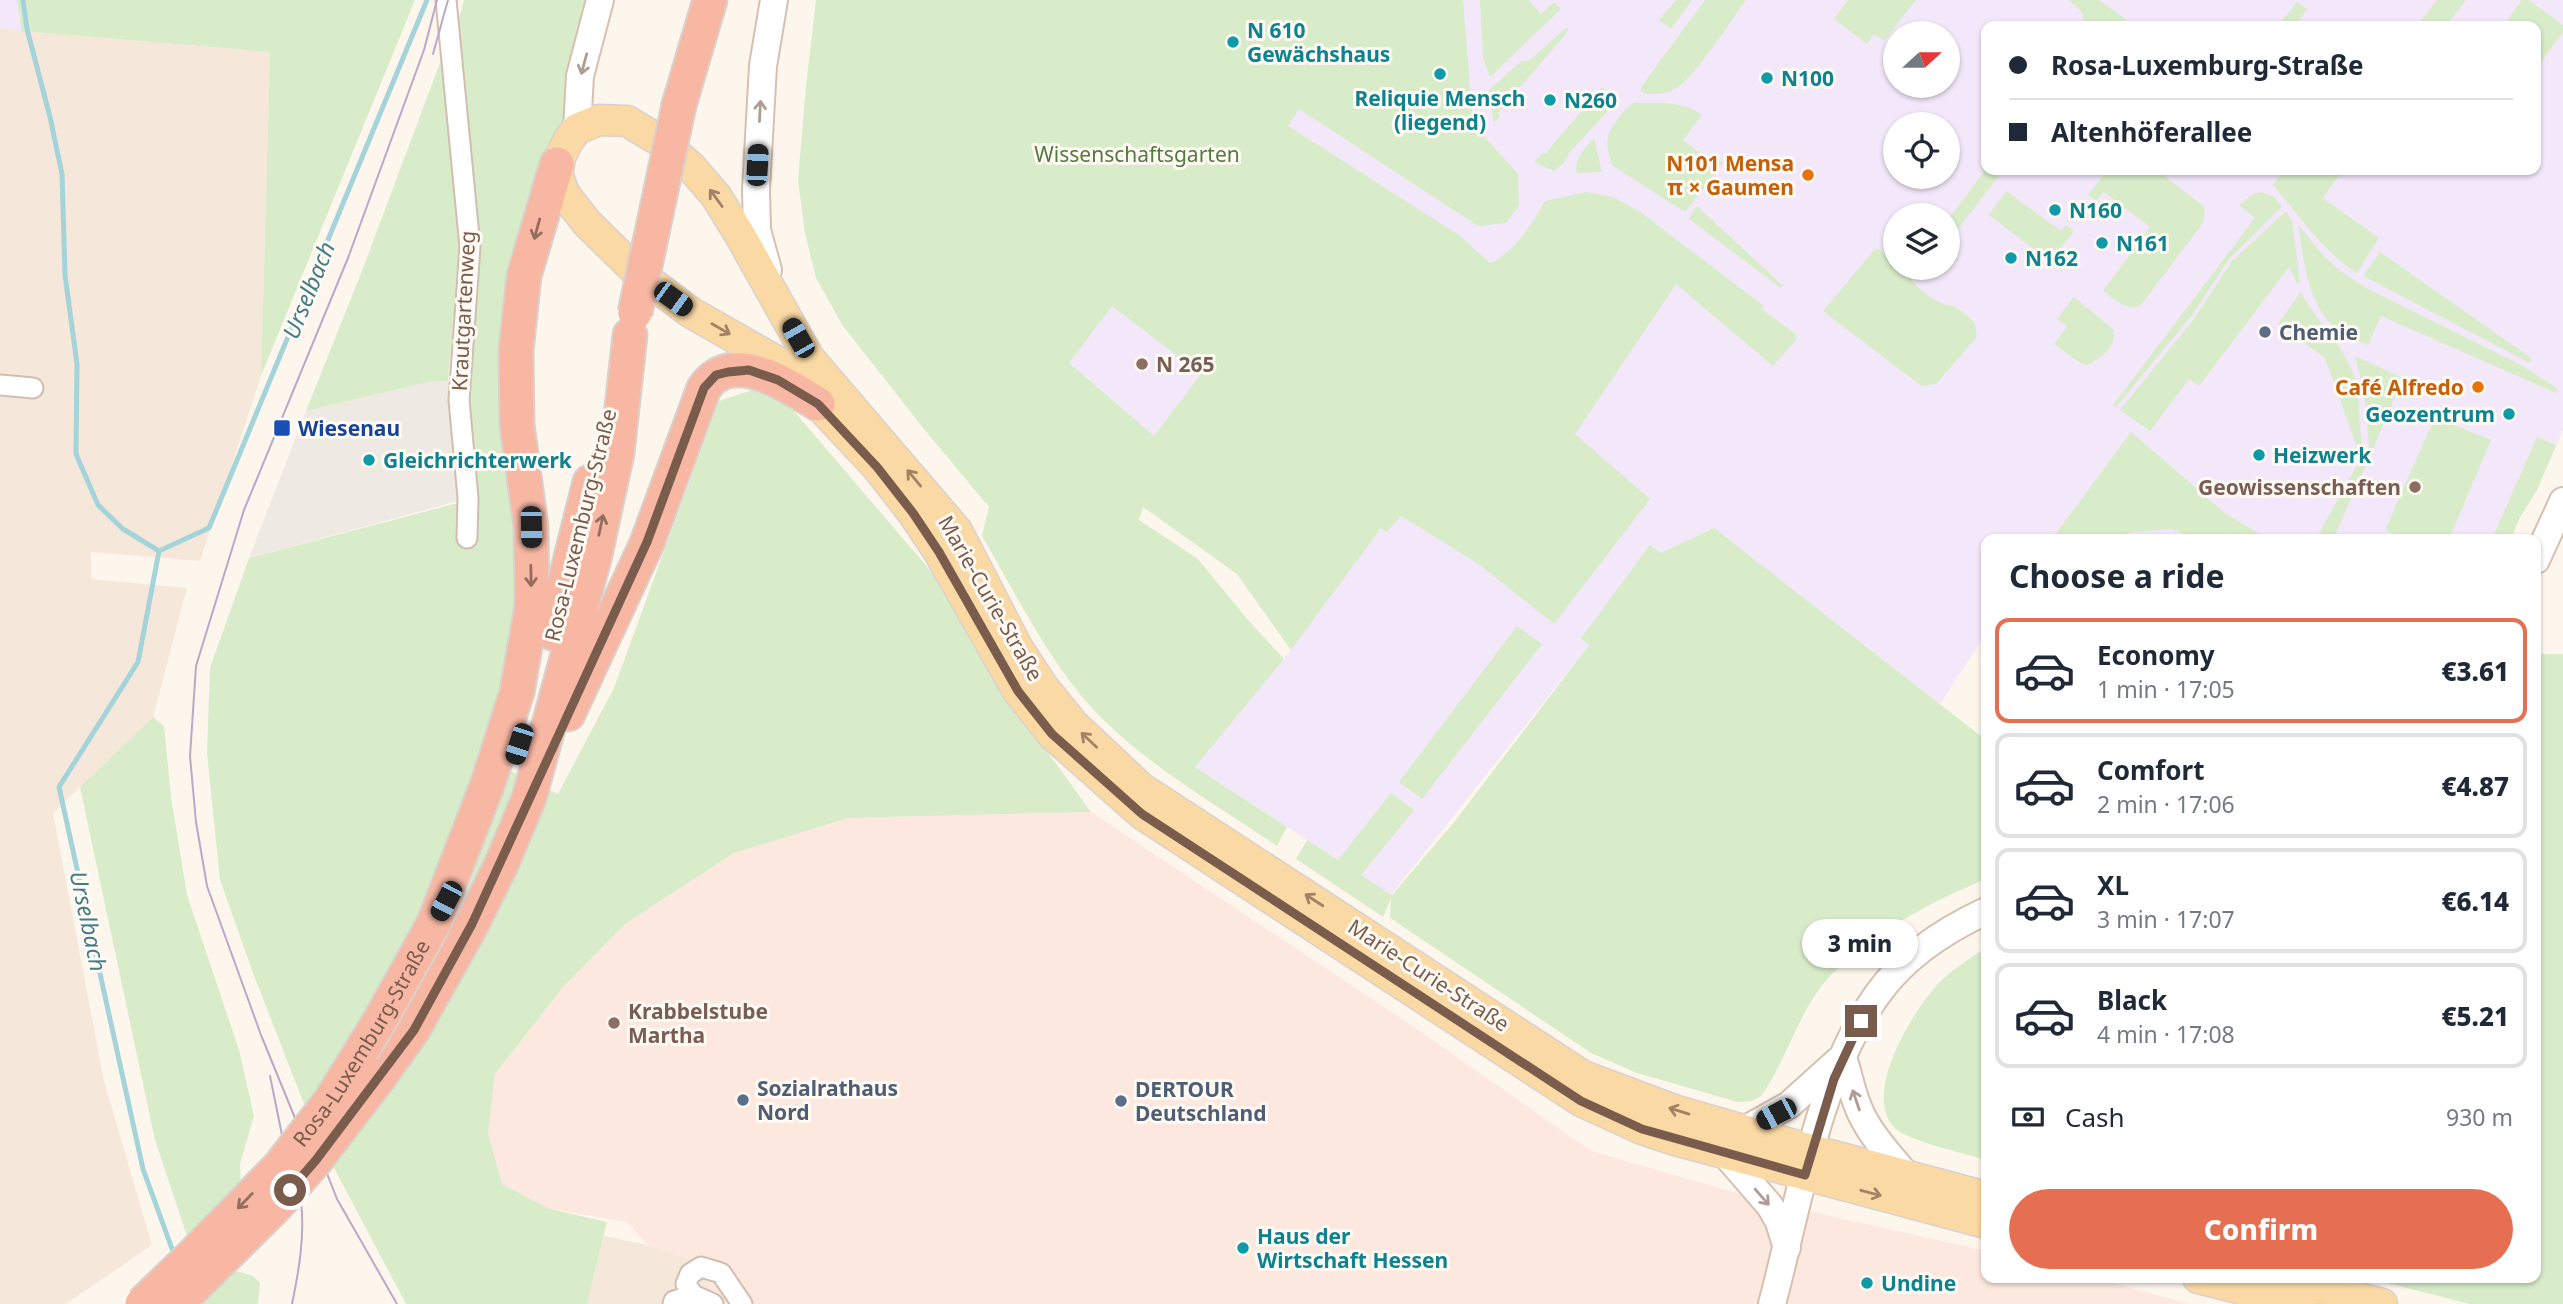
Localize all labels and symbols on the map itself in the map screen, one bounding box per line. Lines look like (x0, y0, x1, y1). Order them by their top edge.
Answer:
place label: N 610 Gewächshaus (1247, 16, 1390, 68)
north arrow (1883, 21, 1960, 98)
marker: N 610 Gewächshaus (1225, 34, 1241, 50)
one-way arrow (577, 52, 590, 75)
place label: N100 (1781, 64, 1834, 92)
marker: Reliquie Mensch (liegend) (1432, 66, 1448, 82)
marker: N100 (1759, 70, 1775, 86)
place label: Reliquie Mensch (liegend) (1354, 84, 1526, 136)
place label: N260 (1564, 86, 1617, 114)
marker: N260 (1542, 92, 1558, 108)
one-way arrow (754, 100, 767, 123)
park label: Wissenschaftsgarten (1034, 140, 1240, 168)
car (746, 143, 769, 187)
place label: N101 Mensa π × Gaumen (1666, 149, 1794, 201)
marker: N101 Mensa π × Gaumen (1800, 167, 1816, 183)
one-way arrow (709, 189, 723, 208)
place label: N160 (2069, 196, 2122, 224)
marker: N160 (2047, 202, 2063, 218)
one-way arrow (530, 217, 543, 240)
place label: N161 (2116, 229, 2169, 257)
street label: Krautgartenweg (445, 230, 481, 392)
marker: N161 (2094, 235, 2110, 251)
water label: Urselbach (274, 237, 342, 343)
place label: N162 (2025, 244, 2078, 272)
marker: N162 (2003, 250, 2019, 266)
car (650, 278, 697, 320)
car (779, 315, 818, 361)
place label: Chemie (2279, 318, 2358, 346)
one-way arrow (711, 323, 731, 337)
marker: Chemie (2257, 324, 2273, 340)
place label: N 265 (1156, 350, 1215, 378)
marker: N 265 (1134, 356, 1150, 372)
place label: Café Alfredo (2335, 373, 2464, 401)
marker: Café Alfredo (2470, 379, 2486, 395)
place label: Geozentrum (2365, 400, 2495, 428)
street label: Rosa-Luxemburg-Straße (538, 406, 622, 644)
marker: Geozentrum (2501, 406, 2517, 422)
place label: Wiesenau (298, 414, 400, 442)
marker: Wiesenau (272, 418, 292, 438)
place label: Heizwerk (2273, 441, 2372, 469)
place label: Gleichrichterwerk (383, 446, 573, 474)
marker: Heizwerk (2251, 447, 2267, 463)
marker: Gleichrichterwerk (361, 452, 377, 468)
one-way arrow (906, 469, 922, 487)
place label: Geowissenschaften (2198, 473, 2401, 501)
marker: Geowissenschaften (2407, 479, 2423, 495)
car (521, 506, 542, 548)
street label: Marie-Curie-Straße (932, 510, 1050, 686)
one-way arrow (595, 514, 609, 537)
one-way arrow (525, 564, 538, 587)
car (503, 721, 536, 767)
one-way arrow (1081, 731, 1098, 748)
water label: Urselbach (63, 868, 115, 974)
car (427, 878, 466, 924)
one-way arrow (1305, 892, 1324, 907)
street label: Marie-Curie-Straße (1343, 912, 1515, 1038)
callout: 3 min (1803, 920, 1919, 968)
street label: Rosa-Luxemburg-Straße (286, 935, 436, 1152)
place label: Krabbelstube Martha (628, 997, 768, 1049)
route end (1845, 1005, 1877, 1037)
marker: Krabbelstube Martha (606, 1015, 622, 1031)
place label: Sozialrathaus Nord (757, 1074, 898, 1126)
place label: DERTOUR Deutschland (1135, 1075, 1266, 1127)
one-way arrow (1849, 1089, 1861, 1111)
marker: Sozialrathaus Nord (735, 1092, 751, 1108)
marker: DERTOUR Deutschland (1113, 1093, 1129, 1109)
car (1753, 1095, 1800, 1133)
one-way arrow (1668, 1103, 1690, 1116)
route start (274, 1174, 306, 1206)
one-way arrow (1859, 1187, 1881, 1200)
one-way arrow (1754, 1188, 1770, 1206)
one-way arrow (237, 1192, 254, 1209)
place label: Haus der Wirtschaft Hessen (1257, 1222, 1448, 1274)
marker: Haus der Wirtschaft Hessen (1235, 1240, 1251, 1256)
place label: Undine (1881, 1269, 1956, 1297)
marker: Undine (1859, 1275, 1875, 1291)

